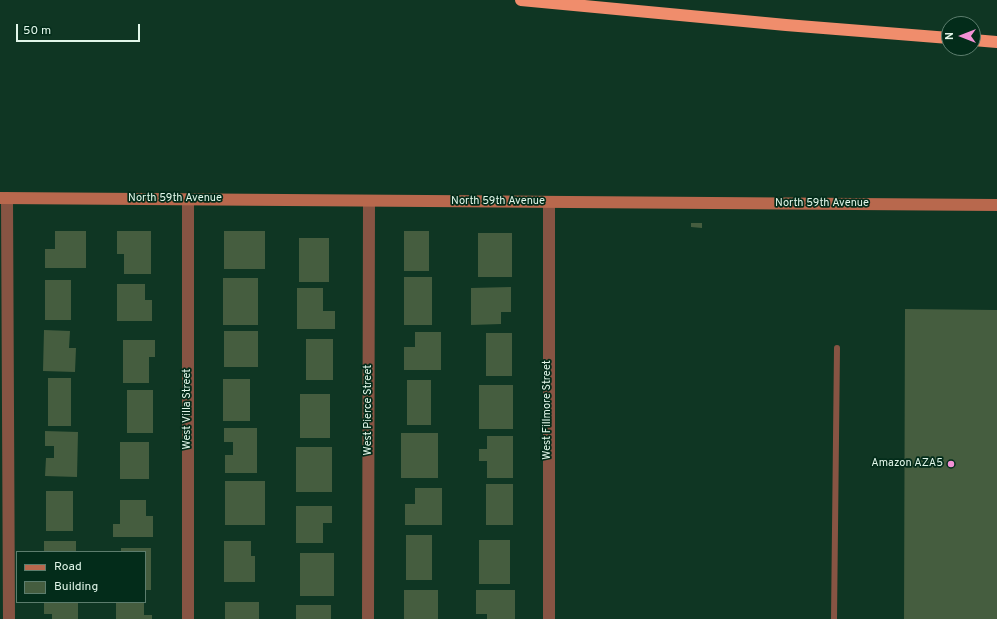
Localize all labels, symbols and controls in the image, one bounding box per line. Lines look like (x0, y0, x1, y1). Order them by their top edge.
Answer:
scale bar (18, 16, 142, 42)
north arrow (941, 16, 981, 56)
text: 50 m (23, 23, 51, 39)
text: N (943, 32, 957, 40)
street label: North 59th Avenue (128, 192, 222, 206)
street label: North 59th Avenue (451, 195, 545, 209)
street label: North 59th Avenue (775, 197, 869, 211)
street label: West Fillmore Street (541, 360, 555, 460)
street label: West Pierce Street (362, 365, 376, 455)
street label: West Villa Street (181, 368, 195, 450)
place label: Amazon AZA5 (871, 457, 943, 471)
marker: Amazon AZA5 (946, 459, 956, 469)
legend (16, 551, 146, 603)
text: Road (54, 559, 82, 575)
text: Building (54, 579, 98, 595)

